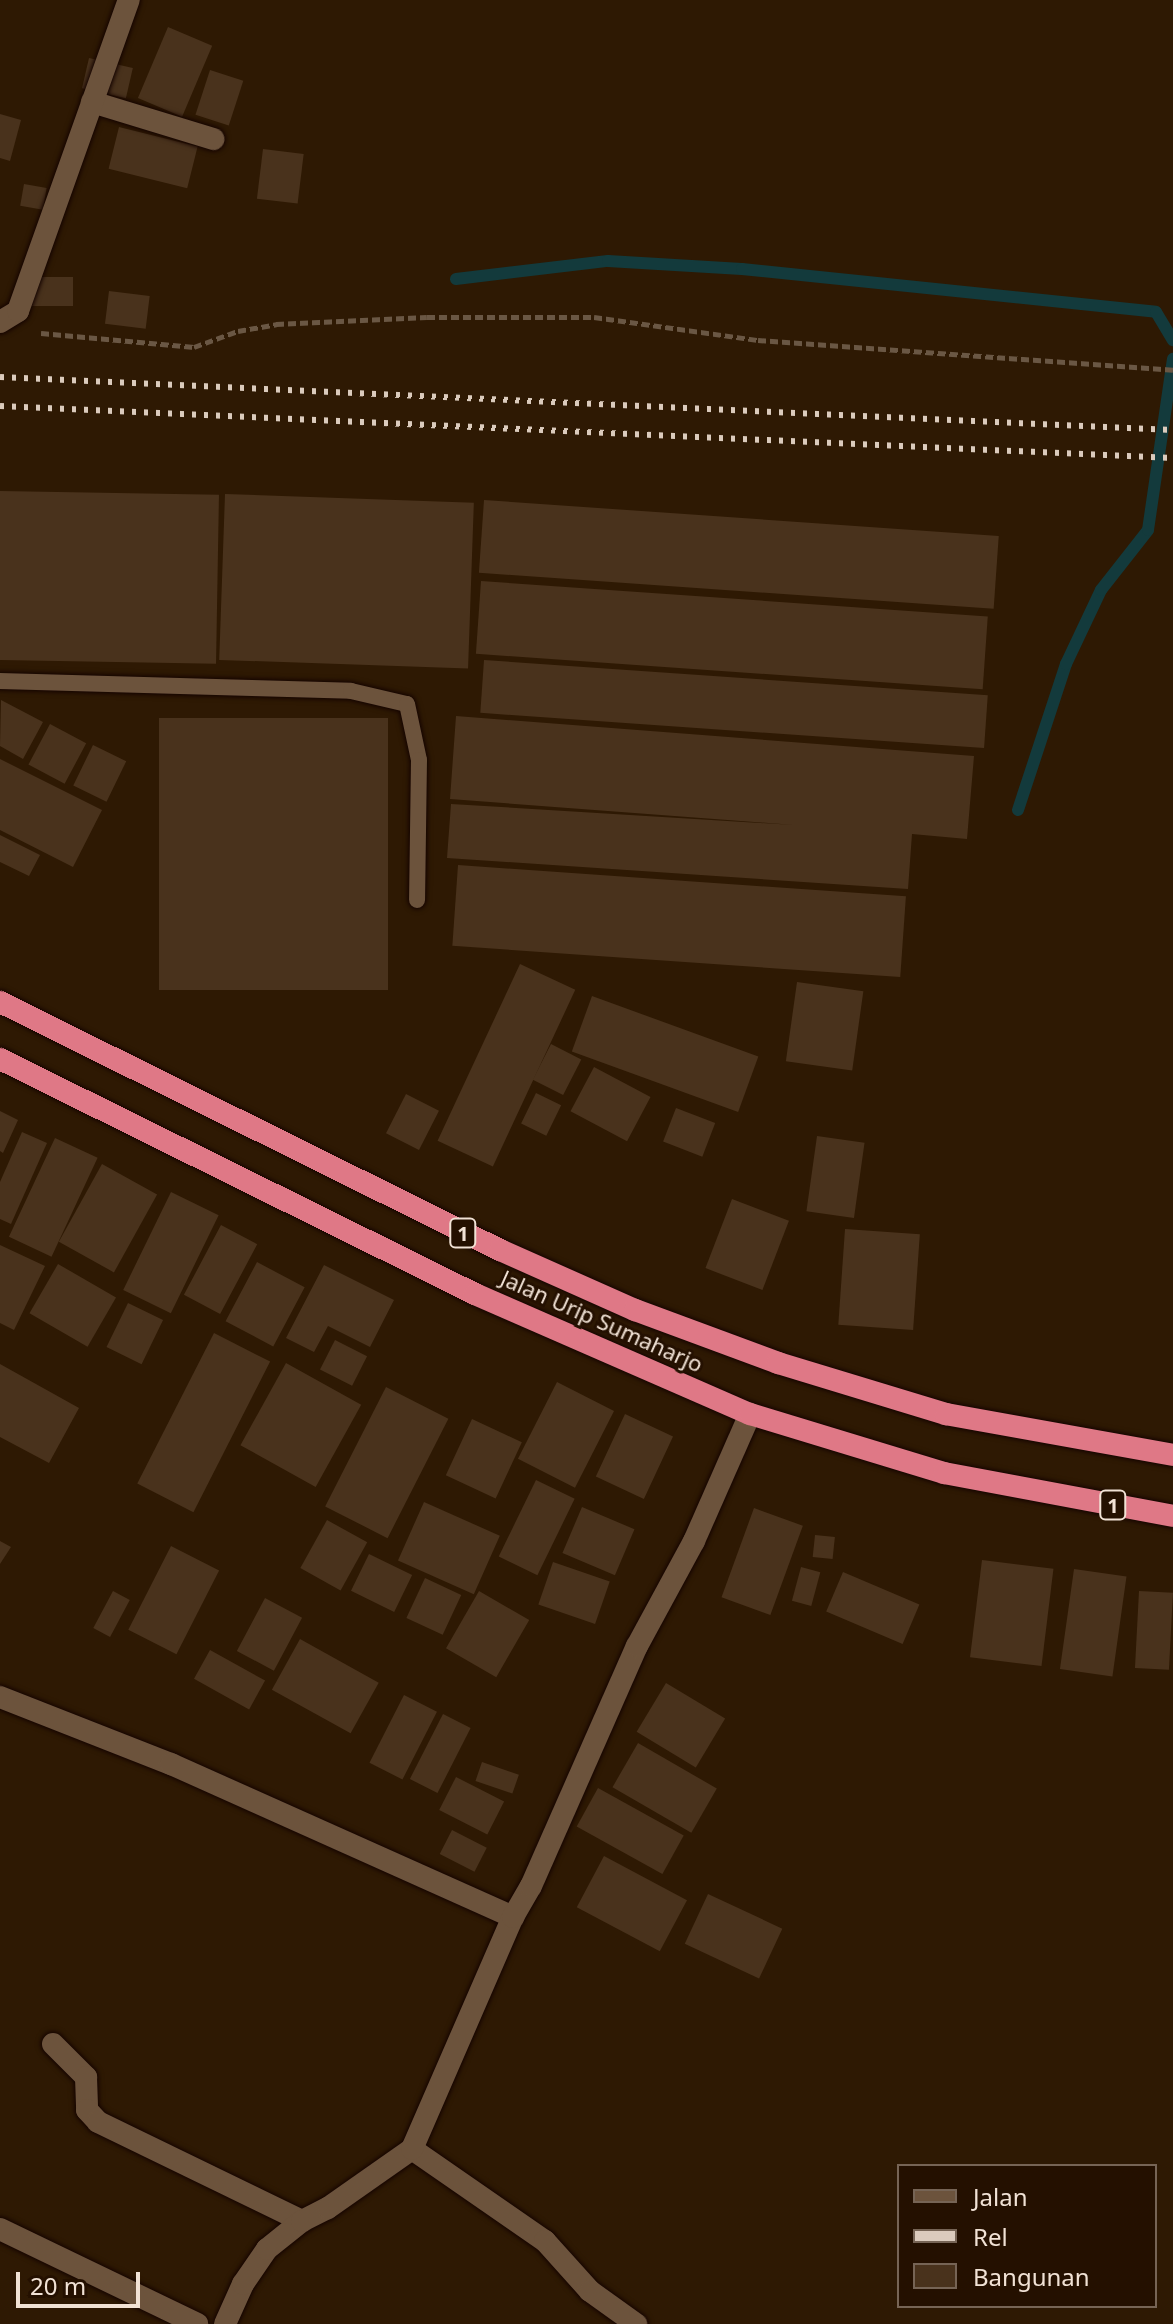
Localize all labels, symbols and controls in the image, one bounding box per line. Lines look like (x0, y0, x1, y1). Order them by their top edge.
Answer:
road number: 1 (449, 1217, 477, 1249)
street label: Jalan Urip Sumaharjo (497, 1265, 707, 1377)
road number: 1 (1099, 1489, 1127, 1521)
legend (897, 2164, 1157, 2308)
text: Jalan (973, 2180, 1028, 2213)
text: Rel (973, 2220, 1008, 2253)
scale bar (20, 2256, 144, 2306)
text: Bangunan (973, 2260, 1090, 2293)
text: 20 m (30, 2269, 86, 2302)

